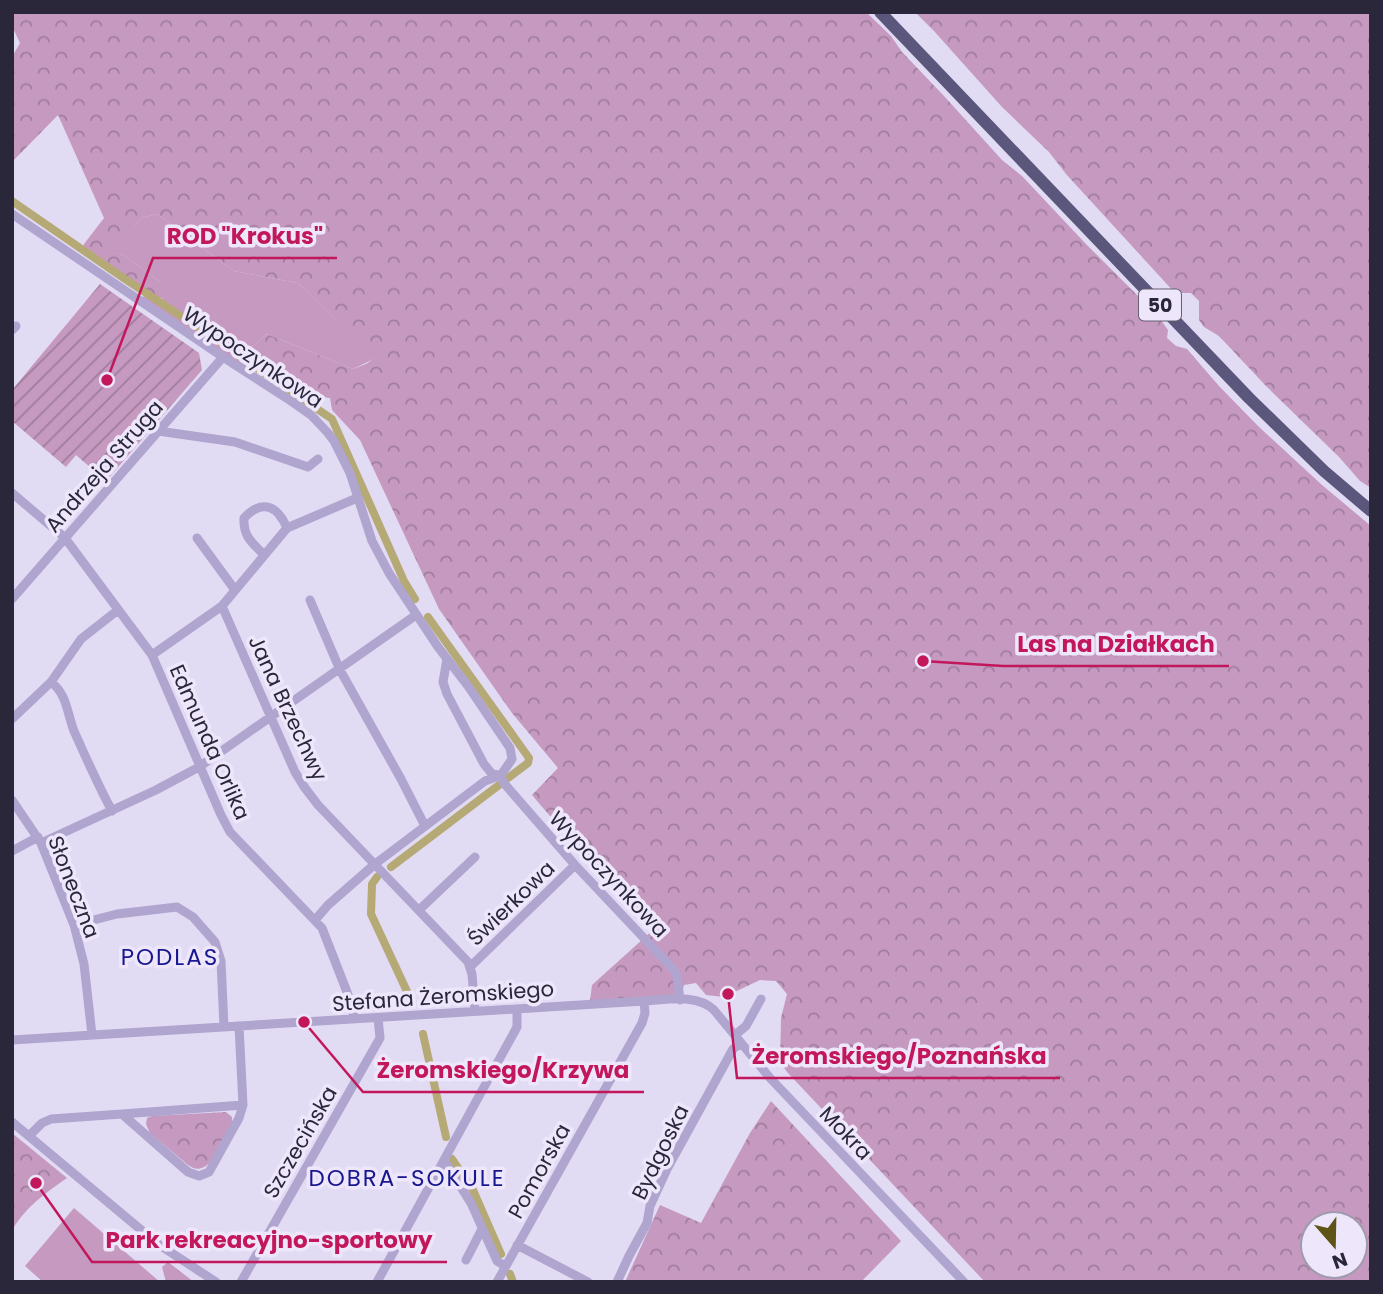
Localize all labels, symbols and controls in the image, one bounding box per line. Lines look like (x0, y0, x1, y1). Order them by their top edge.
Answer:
callout: ROD "Krokus" (153, 214, 337, 258)
text: ROD "Krokus" (167, 220, 323, 252)
road number: 50 (1139, 290, 1181, 320)
street label: Wypoczynkowa (177, 299, 329, 415)
street label: Andrzeja Struga (38, 394, 170, 538)
callout: Las na Działkach (1003, 622, 1229, 666)
text: Las na Działkach (1017, 628, 1215, 660)
street label: Jana Brzechwy (242, 631, 334, 785)
street label: Edmunda Orlika (163, 660, 257, 824)
street label: Wypoczynkowa (543, 804, 675, 944)
street label: Słoneczna (41, 832, 107, 942)
street label: Świerkowa (461, 854, 561, 952)
district label: PODLAS (121, 941, 219, 973)
street label: Stefana Żeromskiego (331, 974, 555, 1018)
callout: Żeromskiego/Poznańska (737, 1034, 1060, 1078)
text: Żeromskiego/Poznańska (751, 1040, 1047, 1072)
callout: Żeromskiego/Krzywa (363, 1048, 644, 1092)
text: Żeromskiego/Krzywa (377, 1054, 629, 1086)
street label: Szczecińska (256, 1081, 344, 1203)
street label: Bydgoska (624, 1100, 696, 1204)
street label: Mokra (813, 1100, 879, 1166)
street label: Pomorska (501, 1118, 577, 1224)
district label: DOBRA-SOKULE (308, 1162, 506, 1194)
north arrow (1299, 1210, 1369, 1280)
callout: Park rekreacyjno-sportowy (92, 1218, 447, 1262)
text: Park rekreacyjno-sportowy (106, 1224, 433, 1256)
text: N (1328, 1245, 1351, 1276)

